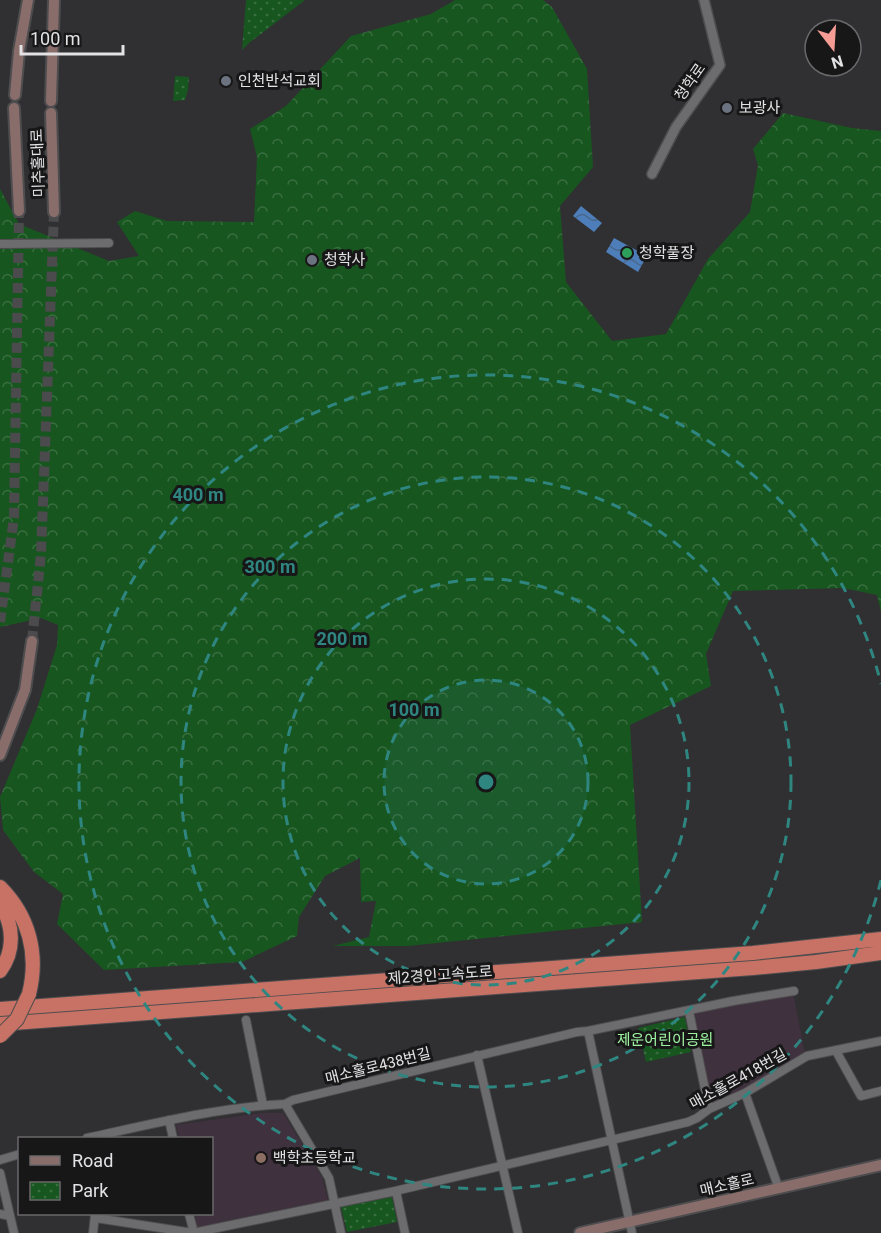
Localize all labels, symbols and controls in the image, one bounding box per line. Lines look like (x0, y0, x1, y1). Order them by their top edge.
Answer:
scale bar (21, 18, 123, 56)
north arrow (803, 18, 863, 78)
text: 100 m (30, 28, 81, 49)
text: N (829, 51, 845, 73)
street label: 청학로 (671, 60, 709, 104)
place label: 인천반석교회 (238, 72, 321, 90)
marker: 인천반석교회 (219, 74, 233, 88)
place label: 보광사 (739, 99, 781, 117)
marker: 보광사 (720, 101, 734, 115)
street label: 미추홀대로 (28, 128, 48, 198)
place label: 청학풀장 (639, 244, 694, 262)
marker: 청학풀장 (620, 246, 634, 260)
place label: 청학사 (324, 251, 366, 269)
marker: 청학사 (305, 253, 319, 267)
text: 400 m (172, 484, 224, 505)
text: 300 m (244, 556, 296, 577)
text: 200 m (316, 628, 368, 649)
text: 100 m (388, 699, 440, 720)
centre of rings (476, 772, 496, 792)
street label: 제2경인고속도로 (387, 962, 493, 988)
park label: 제운어린이공원 (617, 1031, 713, 1049)
street label: 매소홀로438번길 (323, 1044, 433, 1088)
street label: 매소홀로418번길 (686, 1045, 790, 1113)
legend (18, 1137, 213, 1215)
place label: 백학초등학교 (273, 1149, 356, 1167)
text: Road (72, 1150, 113, 1171)
marker: 백학초등학교 (254, 1151, 268, 1165)
street label: 매소홀로 (698, 1170, 756, 1200)
text: Park (72, 1180, 109, 1201)

